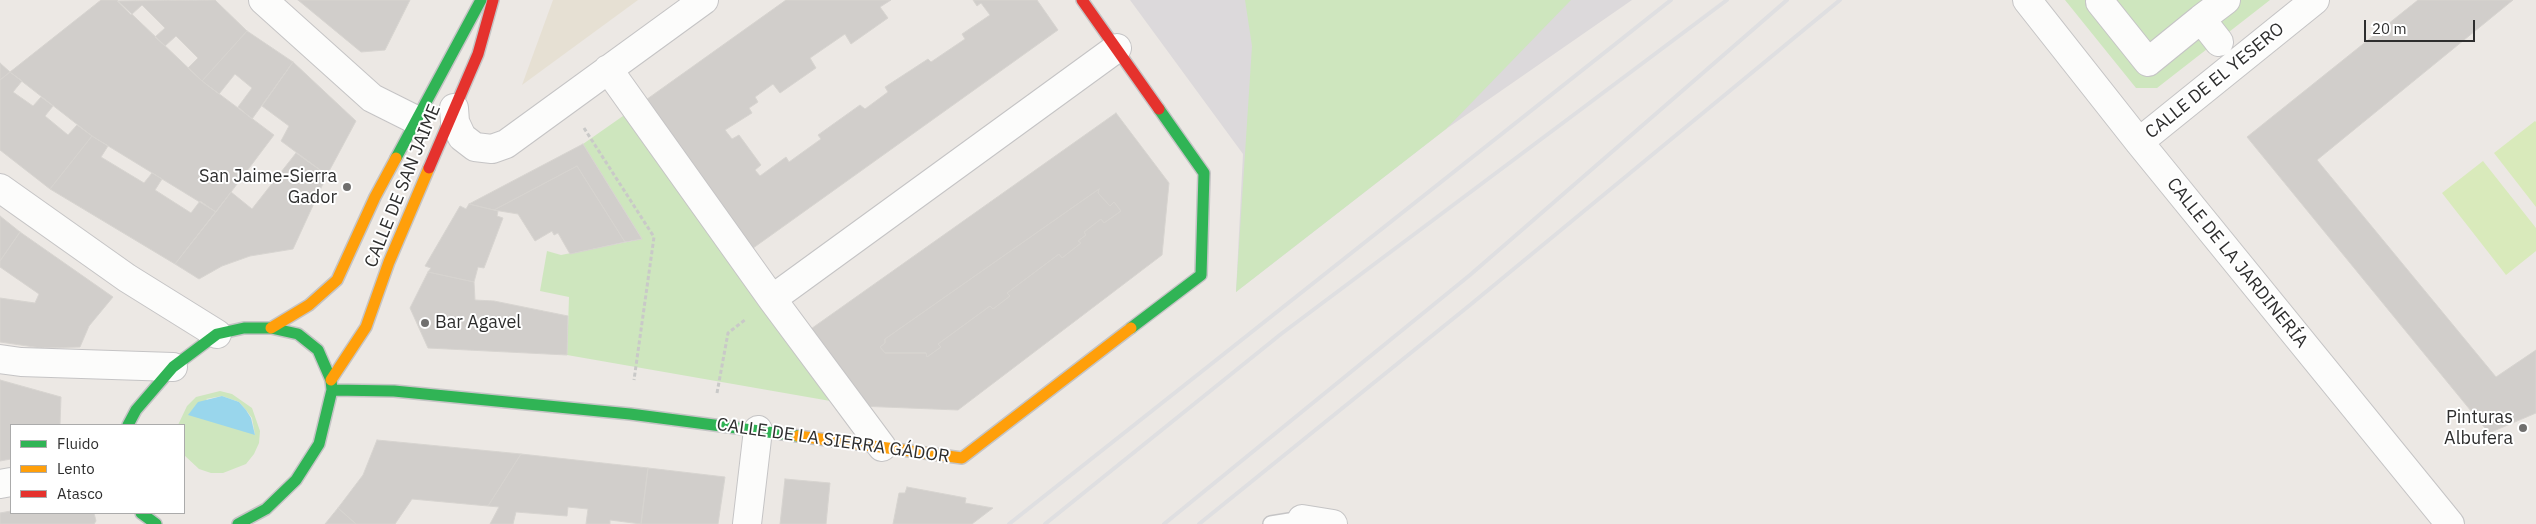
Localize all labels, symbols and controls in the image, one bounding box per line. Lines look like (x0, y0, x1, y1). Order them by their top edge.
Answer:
scale bar (2366, 10, 2477, 42)
street label: CALLE DE EL YESERO (2141, 18, 2289, 144)
text: 20 m (2372, 19, 2407, 38)
street label: CALLE DE SAN JAIME (360, 101, 446, 271)
place label: San Jaime-Sierra Gador (199, 166, 337, 208)
street label: CALLE DE LA JARDINERÍA (2162, 174, 2312, 352)
marker: San Jaime-Sierra Gador (341, 181, 353, 193)
place label: Bar Agavel (435, 312, 521, 334)
marker: Bar Agavel (419, 317, 431, 329)
place label: Pinturas Albufera (2444, 407, 2513, 449)
street label: CALLE DE LA SIERRA GÁDOR (715, 414, 951, 468)
marker: Pinturas Albufera (2517, 422, 2529, 434)
legend (10, 424, 185, 514)
text: Fluido (57, 434, 99, 453)
text: Lento (57, 459, 95, 478)
text: Atasco (57, 484, 103, 503)

